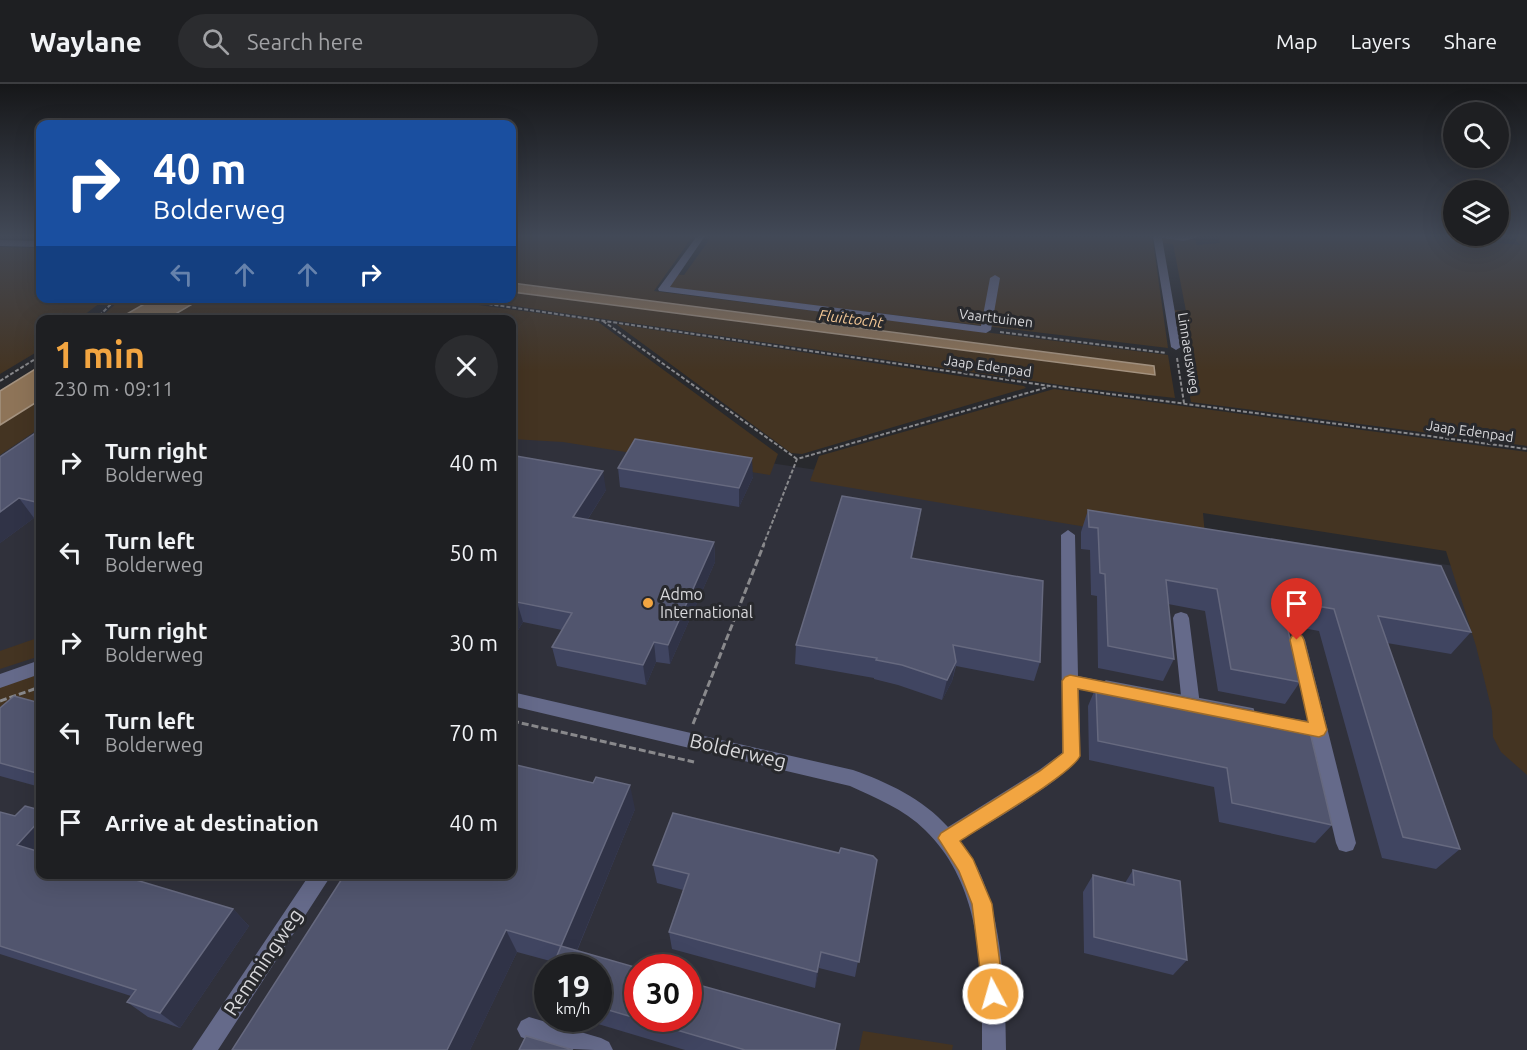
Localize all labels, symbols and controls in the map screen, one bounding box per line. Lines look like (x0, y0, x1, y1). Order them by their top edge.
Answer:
search box (178, 14, 598, 68)
icon: search (199, 25, 232, 58)
text: Waylane (30, 26, 142, 57)
text: Search here (247, 29, 363, 54)
text: Map (1276, 29, 1317, 53)
text: Layers (1350, 29, 1411, 53)
text: Share (1444, 29, 1497, 53)
map controls (1443, 102, 1509, 246)
button: search (1443, 102, 1509, 168)
icon: right (54, 144, 132, 222)
text: 40 m (153, 145, 247, 192)
button: layers (1443, 180, 1509, 246)
text: Bolderweg (153, 194, 286, 224)
icon: left (165, 258, 198, 291)
icon: ahead (228, 258, 261, 291)
icon: ahead (291, 258, 324, 291)
icon: right (354, 258, 387, 291)
water label: Fluittocht (818, 306, 884, 331)
street label: Vaarttuinen (958, 306, 1034, 330)
street label: Linnaeusweg (1175, 311, 1203, 395)
text: 1 min (54, 334, 145, 375)
button: close (435, 335, 498, 398)
street label: Jaap Edenpad (943, 352, 1033, 380)
text: 230 m · 09:11 (54, 377, 174, 400)
street label: Jaap Edenpad (1425, 417, 1515, 445)
text: Turn right (105, 438, 207, 463)
icon: right (54, 446, 87, 479)
text: 40 m (449, 450, 498, 475)
text: Bolderweg (105, 463, 203, 486)
text: Turn left (105, 528, 195, 553)
icon: left (54, 536, 87, 569)
text: 50 m (449, 540, 498, 565)
text: Bolderweg (105, 553, 203, 576)
pin (1271, 578, 1322, 640)
place label: Admo International (660, 585, 753, 621)
icon: arrive (1280, 587, 1313, 620)
marker: Admo International (641, 596, 655, 610)
text: Turn right (105, 618, 207, 643)
icon: right (54, 626, 87, 659)
text: 30 m (449, 630, 498, 655)
text: Bolderweg (105, 643, 203, 666)
text: Turn left (105, 708, 195, 733)
icon: left (54, 716, 87, 749)
text: 70 m (449, 720, 498, 745)
street label: Bolderweg (688, 728, 789, 773)
text: Bolderweg (105, 733, 203, 756)
icon: arrive (54, 806, 87, 839)
text: Arrive at destination (105, 810, 319, 835)
text: 40 m (449, 810, 498, 835)
street label: Remmingweg (218, 904, 307, 1019)
speed limit sign: 30 (624, 954, 702, 1032)
position arrow (961, 962, 1025, 1026)
text: 19 (556, 969, 590, 1003)
text: km/h (556, 1000, 590, 1017)

